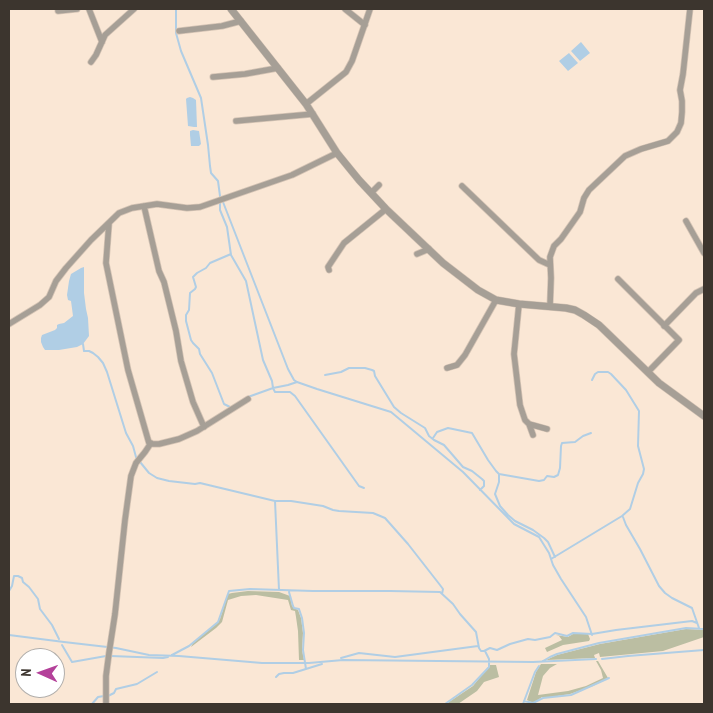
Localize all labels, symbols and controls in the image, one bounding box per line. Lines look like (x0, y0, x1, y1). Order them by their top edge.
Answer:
north arrow (15, 648, 65, 698)
text: N (17, 668, 35, 677)

